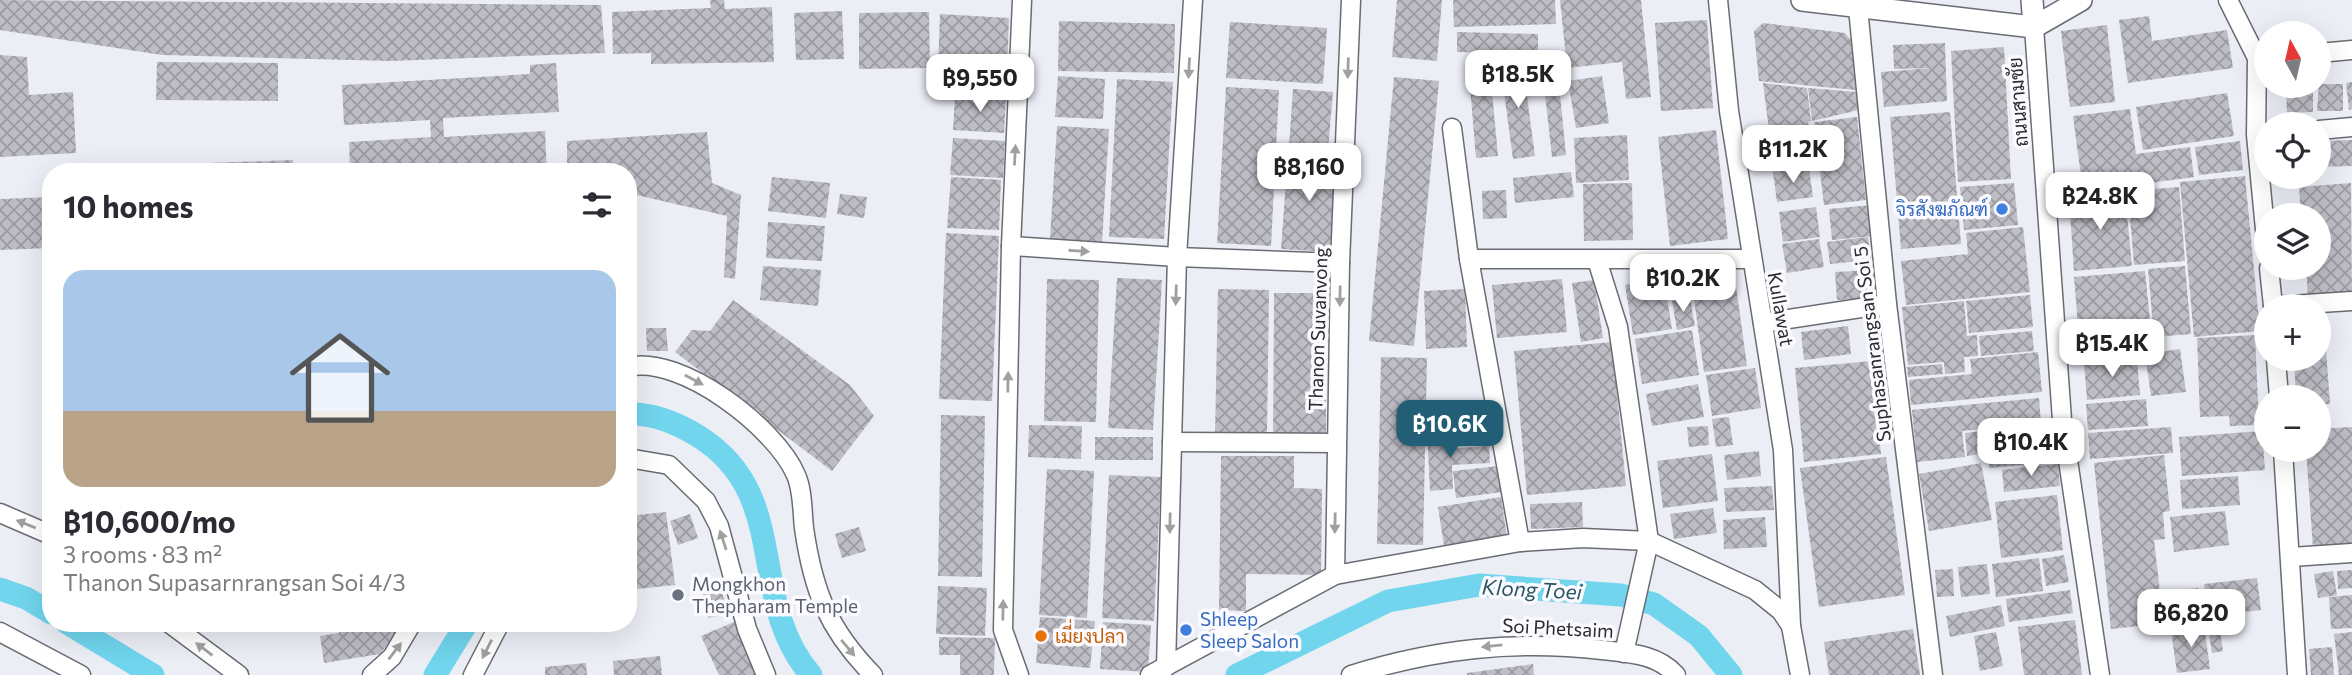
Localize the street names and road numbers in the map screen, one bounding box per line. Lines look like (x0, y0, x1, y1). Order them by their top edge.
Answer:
street label: ถนนสามชัย (2003, 57, 2032, 147)
street label: Suphasanrangsan Soi 5 (1848, 245, 1895, 443)
street label: Thanon Suvanvong (1303, 247, 1332, 411)
street label: Kullawat (1764, 270, 1799, 348)
street label: Soi Phetsaim (1502, 613, 1614, 642)

